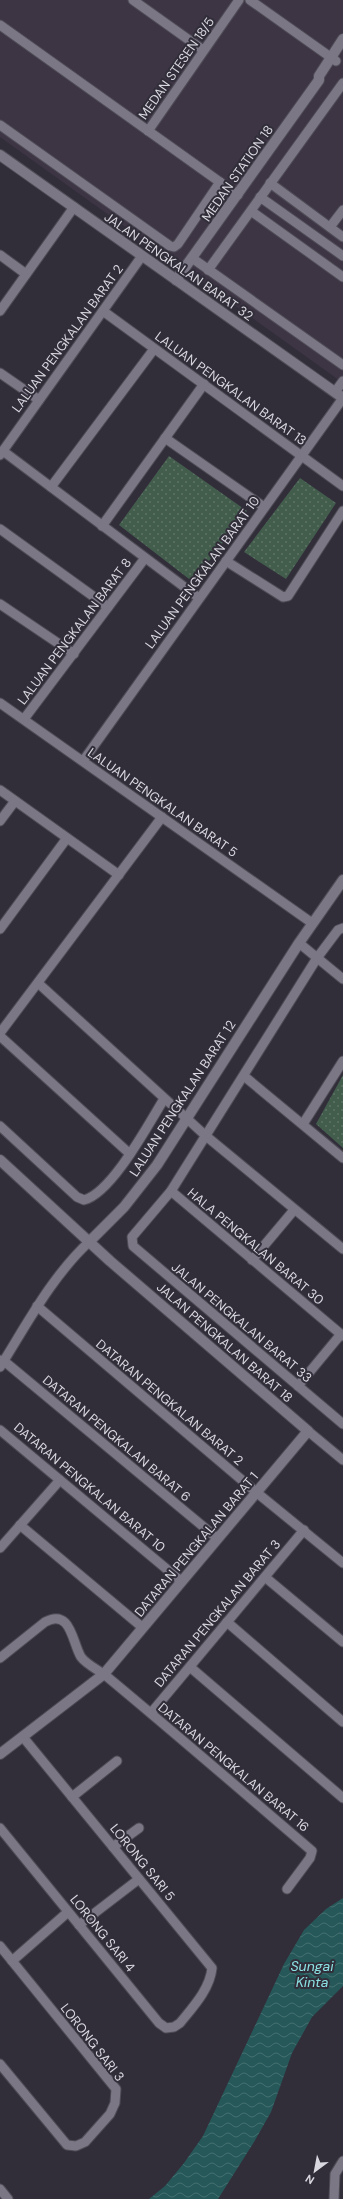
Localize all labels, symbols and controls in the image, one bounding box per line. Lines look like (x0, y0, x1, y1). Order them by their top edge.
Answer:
street label: MEDAN STESEN 18/5 (135, 14, 218, 123)
street label: MEDAN STATION 18 (198, 122, 277, 225)
street label: JALAN PENGKALAN BARAT 32 (101, 208, 257, 324)
street label: LALUAN PENGKALAN BARAT 2 (8, 261, 127, 416)
street label: LALUAN PENGKALAN BARAT 13 (152, 328, 310, 449)
street label: LALUAN PENGKALAN BARAT 10 (141, 493, 264, 652)
street label: LALUAN PENGKALAN BARAT 8 (14, 555, 135, 708)
street label: LALUAN PENGKALAN BARAT 5 (84, 744, 241, 861)
street label: LALUAN PENGKALAN BARAT 12 (125, 1017, 239, 1180)
street label: HALA PENGKALAN BARAT 30 (184, 1184, 328, 1309)
street label: JALAN PENGKALAN BARAT 33 (168, 1259, 315, 1386)
street label: JALAN PENGKALAN BARAT 18 (153, 1279, 296, 1406)
street label: DATARAN PENGKALAN BARAT 2 (92, 1336, 247, 1469)
street label: DATARAN PENGKALAN BARAT 6 (39, 1371, 194, 1505)
street label: DATARAN PENGKALAN BARAT 10 (10, 1419, 169, 1556)
street label: DATARAN PENGKALAN BARAT 1 (131, 1468, 262, 1620)
street label: DATARAN PENGKALAN BARAT 3 (151, 1536, 284, 1691)
street label: DATARAN PENGKALAN BARAT 16 (155, 1699, 313, 1836)
street label: LORONG SARI 5 (106, 1820, 179, 1904)
street label: LORONG SARI 4 (66, 1891, 139, 1975)
water label: Sungai Kinta (290, 1957, 334, 1991)
street label: LORONG SARI 3 (57, 2000, 128, 2085)
north arrow (295, 2151, 335, 2191)
text: N (303, 2171, 317, 2188)

